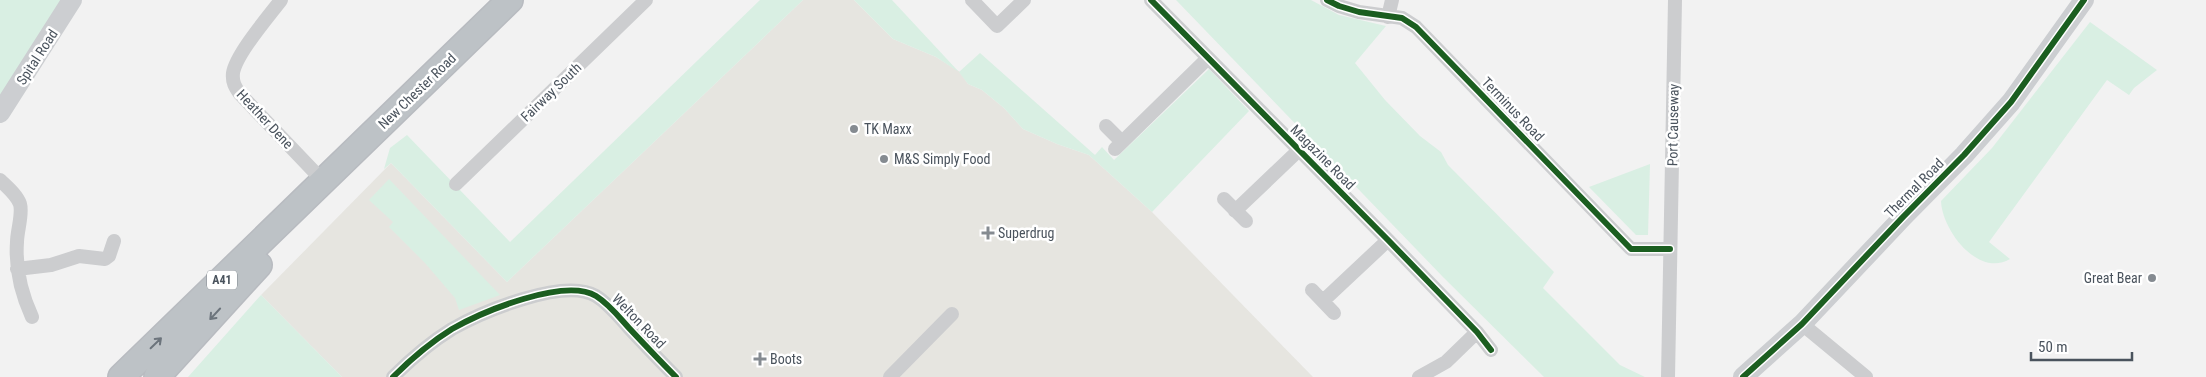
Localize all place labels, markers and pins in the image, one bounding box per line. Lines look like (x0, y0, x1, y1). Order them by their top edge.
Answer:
place label: TK Maxx (864, 121, 912, 137)
marker: TK Maxx (848, 123, 860, 135)
place label: M&S Simply Food (894, 151, 990, 167)
marker: M&S Simply Food (878, 153, 890, 165)
place label: Superdrug (998, 225, 1055, 241)
marker: Superdrug (982, 227, 994, 239)
place label: Great Bear (2084, 270, 2142, 286)
marker: Great Bear (2146, 272, 2158, 284)
place label: Boots (770, 351, 802, 367)
marker: Boots (754, 353, 766, 365)

